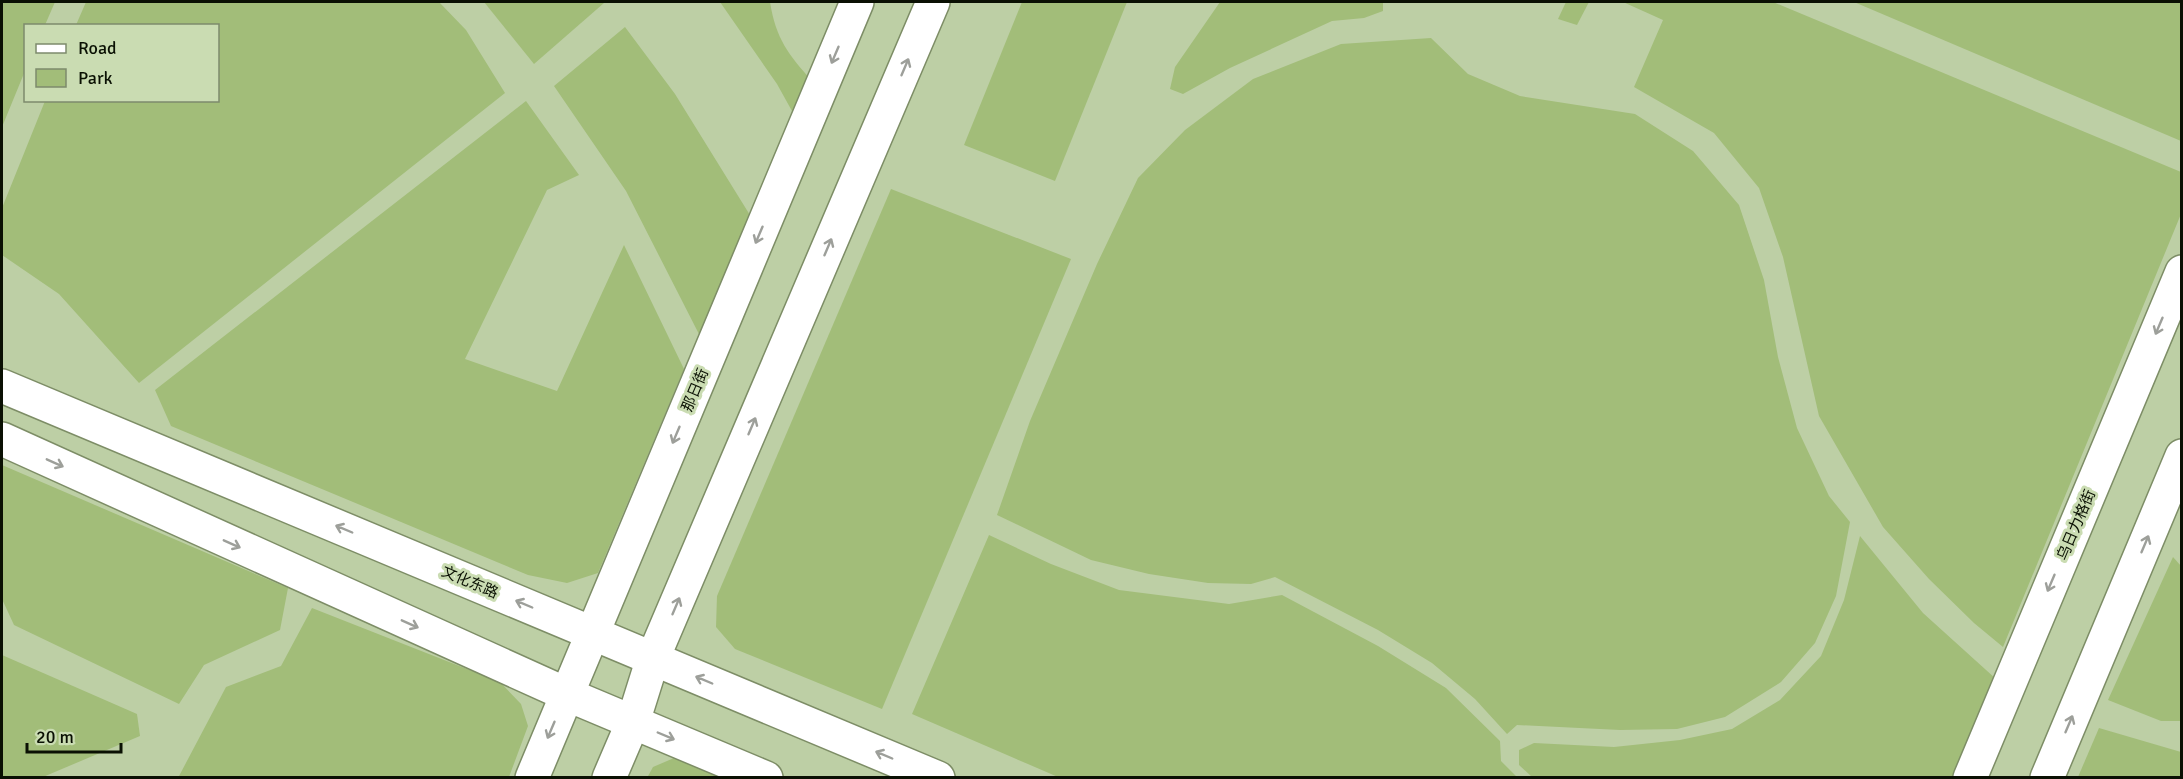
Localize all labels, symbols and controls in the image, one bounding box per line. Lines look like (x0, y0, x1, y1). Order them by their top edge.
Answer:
legend (24, 24, 219, 102)
text: Road (78, 37, 117, 59)
one-way arrow (829, 46, 840, 64)
one-way arrow (900, 59, 911, 77)
text: Park (78, 67, 113, 89)
one-way arrow (753, 226, 765, 244)
one-way arrow (823, 238, 835, 256)
one-way arrow (2153, 316, 2164, 335)
street label: 那日街 (678, 366, 712, 414)
one-way arrow (747, 418, 758, 436)
one-way arrow (670, 425, 681, 443)
one-way arrow (45, 458, 63, 470)
street label: 乌日力格街 (2053, 487, 2099, 563)
one-way arrow (336, 523, 354, 534)
one-way arrow (2140, 535, 2151, 553)
one-way arrow (223, 538, 241, 550)
street label: 文化东路 (439, 562, 501, 602)
one-way arrow (2045, 574, 2056, 592)
one-way arrow (671, 597, 682, 615)
one-way arrow (515, 598, 534, 609)
one-way arrow (401, 619, 419, 630)
one-way arrow (695, 673, 713, 684)
one-way arrow (2064, 715, 2075, 733)
scale bar (27, 716, 122, 754)
one-way arrow (545, 721, 556, 739)
text: 20 m (36, 726, 74, 748)
one-way arrow (656, 731, 674, 742)
one-way arrow (875, 749, 894, 760)

